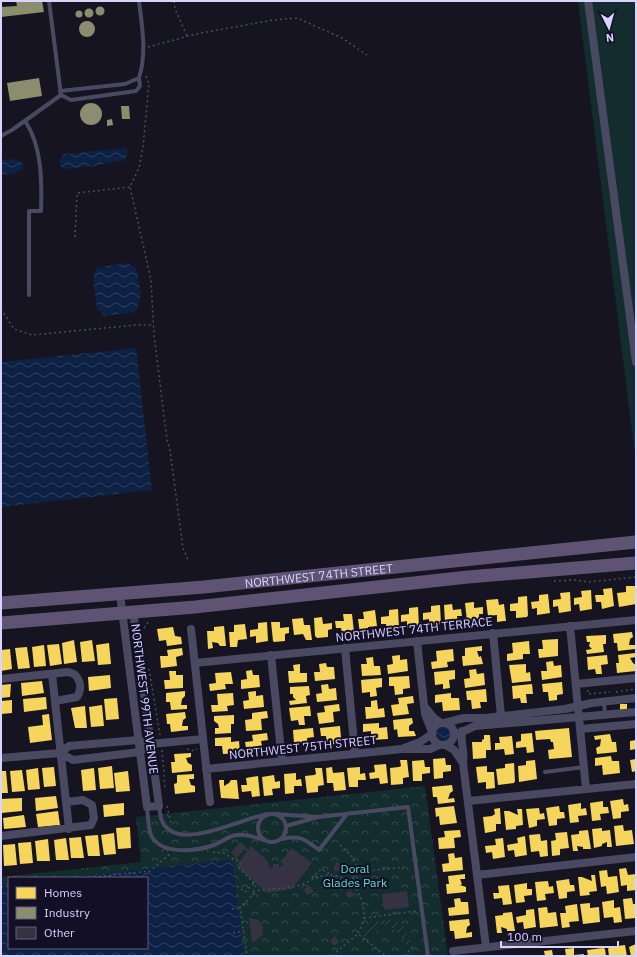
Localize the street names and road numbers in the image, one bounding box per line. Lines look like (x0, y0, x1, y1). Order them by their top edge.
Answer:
street label: NORTHWEST 74TH STREET (244, 560, 394, 590)
street label: NORTHWEST 74TH TERRACE (335, 613, 493, 645)
street label: NORTHWEST 99TH AVENUE (128, 623, 162, 775)
street label: NORTHWEST 75TH STREET (228, 732, 378, 762)

